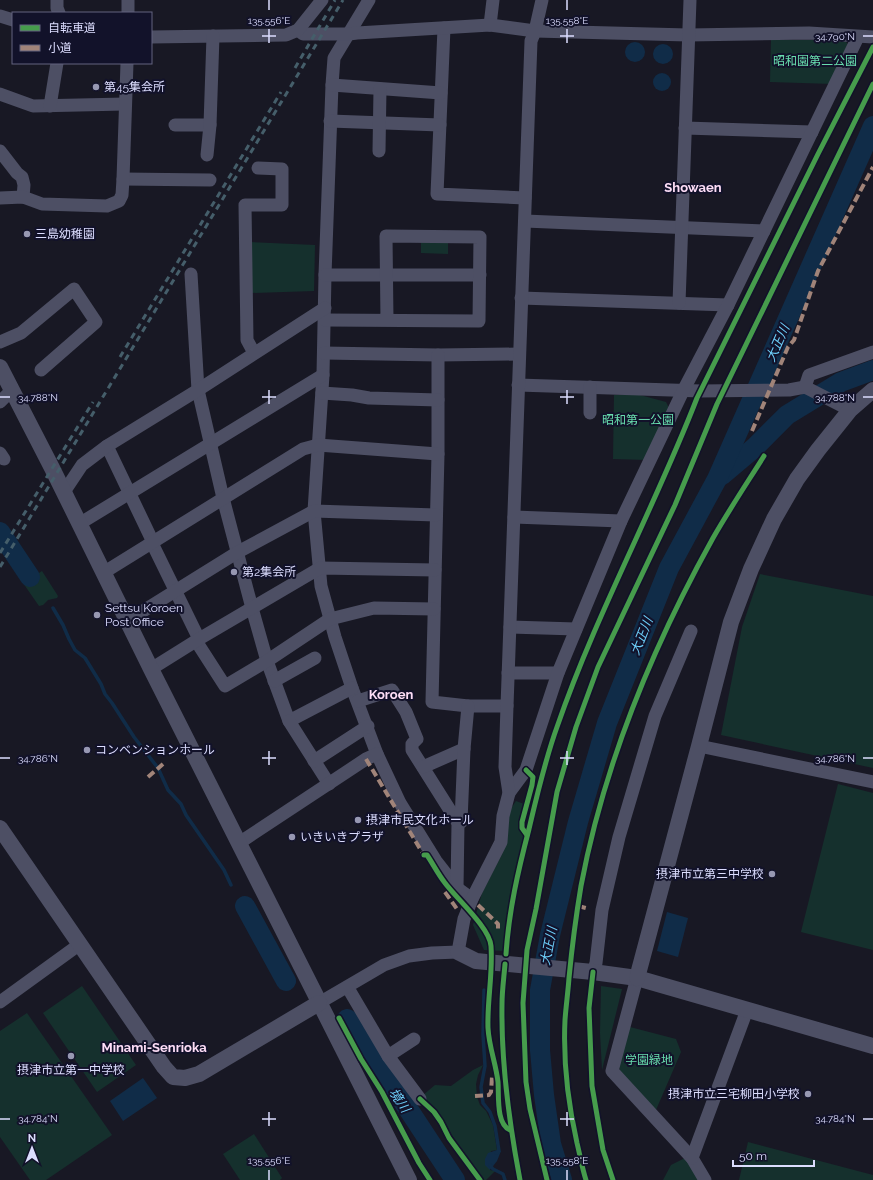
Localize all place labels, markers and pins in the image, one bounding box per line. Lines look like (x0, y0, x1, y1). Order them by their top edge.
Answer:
place label: 第45集会所 (104, 80, 165, 94)
marker: 第45集会所 (91, 82, 101, 92)
place label: 三島幼稚園 (35, 227, 95, 241)
marker: 三島幼稚園 (22, 229, 32, 239)
place label: 第2集会所 (242, 565, 296, 579)
marker: 第2集会所 (229, 567, 239, 577)
place label: Settsu Koroen Post Office (105, 601, 183, 629)
marker: Settsu Koroen Post Office (92, 610, 102, 620)
place label: コンベンションホール (95, 743, 215, 757)
marker: コンベンションホール (82, 745, 92, 755)
place label: 摂津市民文化ホール (366, 813, 474, 827)
marker: 摂津市民文化ホール (353, 815, 363, 825)
place label: いきいきプラザ (300, 830, 384, 844)
marker: いきいきプラザ (287, 832, 297, 842)
place label: 摂津市立第三中学校 (656, 867, 764, 881)
marker: 摂津市立第三中学校 (767, 869, 777, 879)
marker: 摂津市立第一中学校 (66, 1051, 76, 1061)
place label: 摂津市立第一中学校 (17, 1063, 125, 1077)
place label: 摂津市立三宅柳田小学校 (668, 1087, 800, 1101)
marker: 摂津市立三宅柳田小学校 (803, 1089, 813, 1099)

